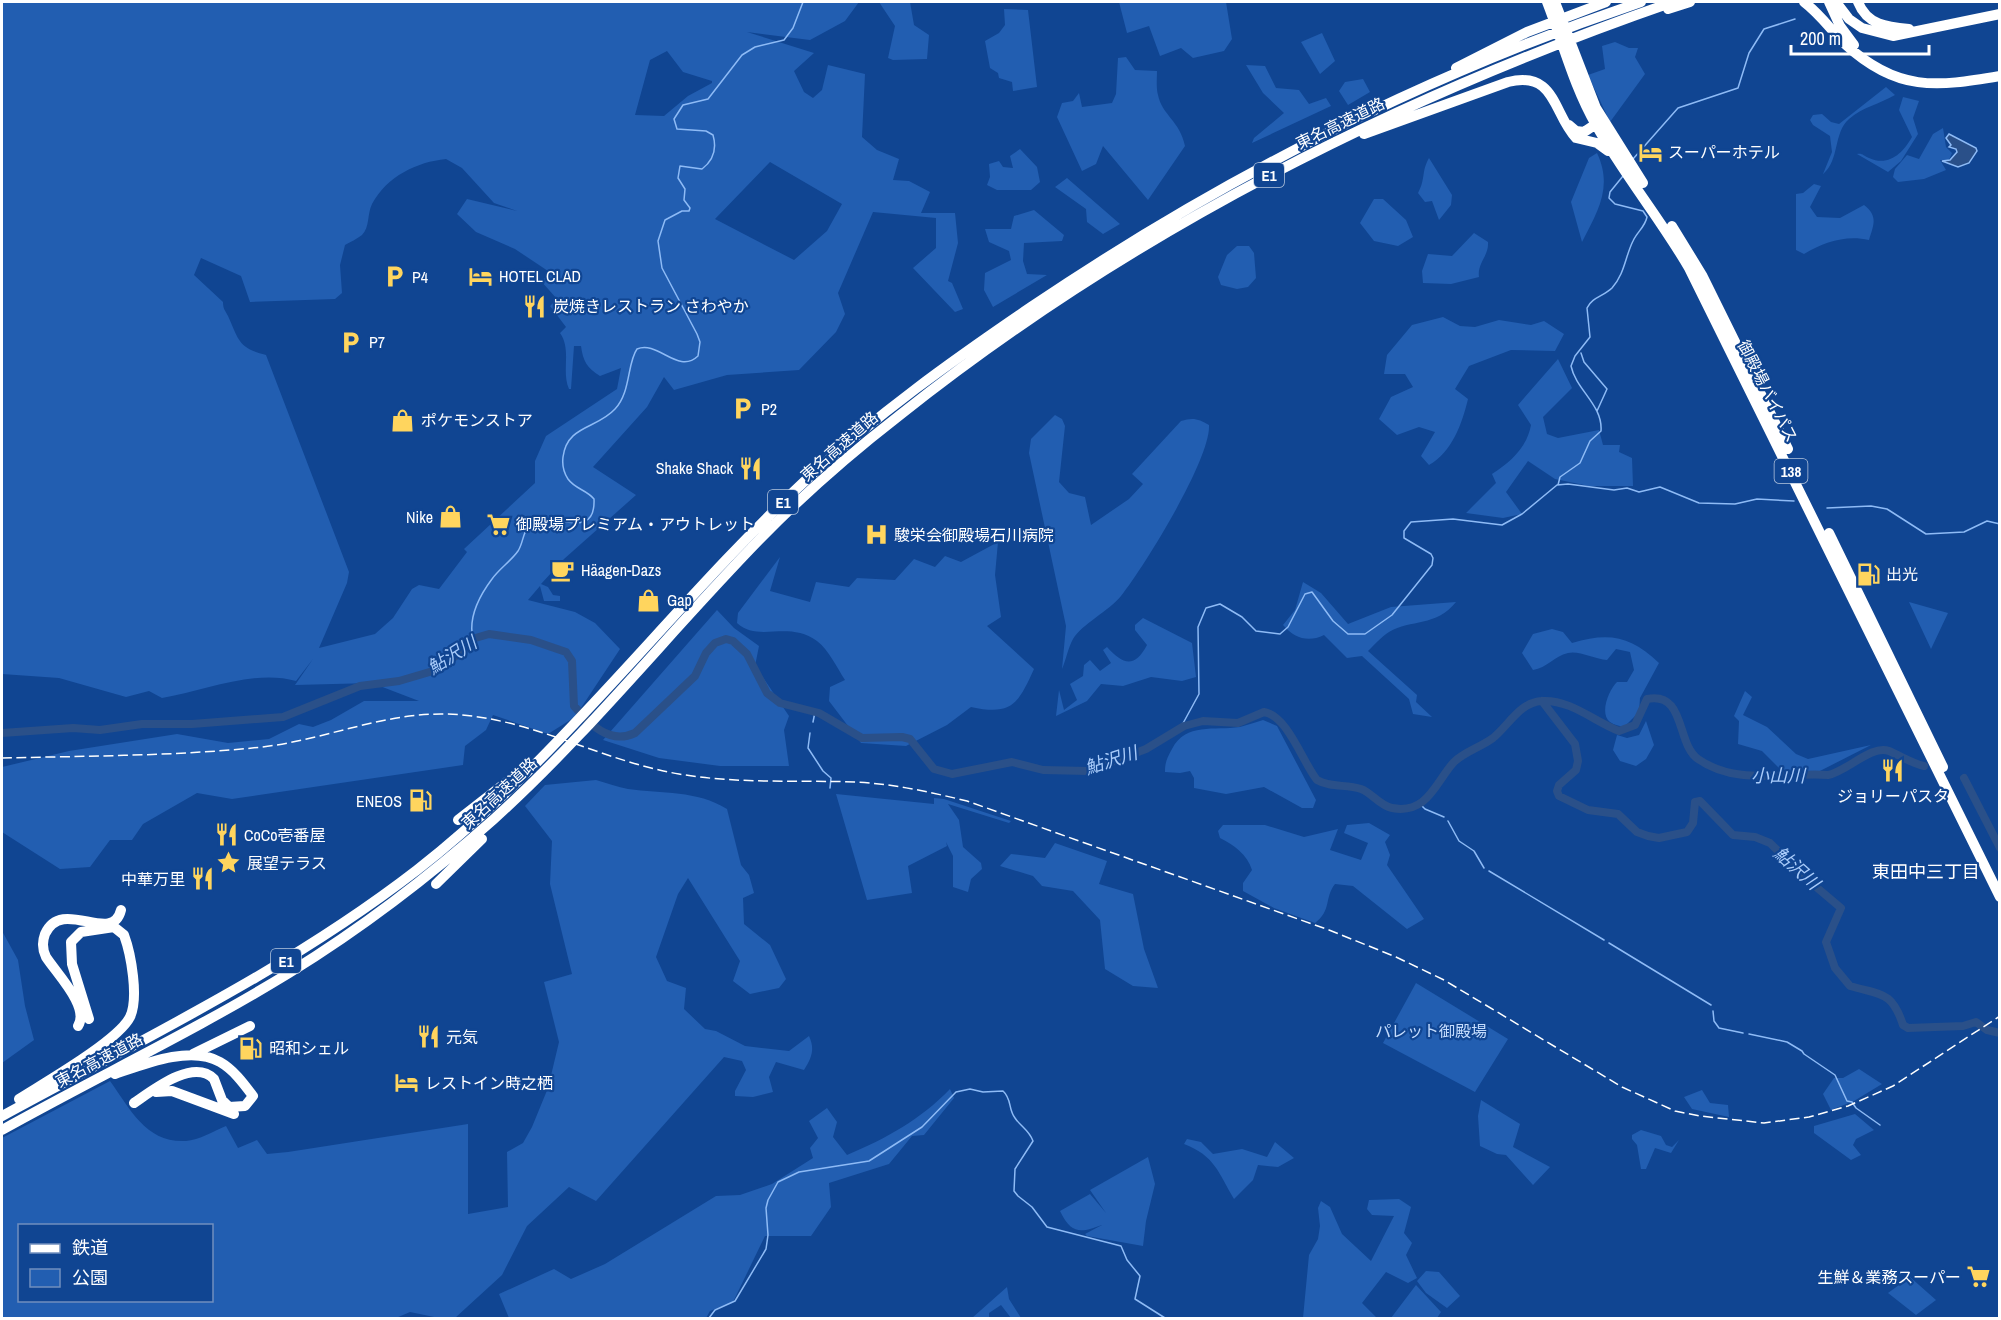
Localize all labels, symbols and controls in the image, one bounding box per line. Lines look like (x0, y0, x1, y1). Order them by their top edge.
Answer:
scale bar (1791, 18, 1929, 56)
text: 200 m (1800, 26, 1841, 51)
street label: 東名高速道路 (1292, 92, 1388, 154)
hotel icon: スーパーホテル (1637, 139, 1663, 165)
place label: スーパーホテル (1668, 141, 1780, 163)
road number: E1 (1254, 163, 1284, 187)
hotel icon: HOTEL CLAD (468, 263, 494, 289)
parking icon: P4 (381, 264, 407, 290)
place label: HOTEL CLAD (499, 265, 581, 287)
place label: P4 (412, 266, 428, 288)
restaurant icon: 炭焼きレストラン さわやか (522, 293, 548, 319)
place label: 炭焼きレストラン さわやか (553, 295, 749, 317)
parking icon: P7 (338, 329, 364, 355)
place label: P7 (369, 331, 385, 353)
street label: 御殿場バイパス (1733, 336, 1803, 446)
parking icon: P2 (730, 396, 756, 422)
place label: P2 (761, 398, 777, 420)
street label: 東名高速道路 (796, 406, 882, 486)
shop icon: ポケモンストア (390, 407, 416, 433)
place label: ポケモンストア (421, 409, 533, 431)
restaurant icon: Shake Shack (738, 455, 764, 481)
place label: Shake Shack (656, 457, 733, 479)
road number: 138 (1774, 459, 1808, 483)
road number: E1 (768, 490, 798, 514)
shop icon: Nike (438, 504, 464, 530)
place label: Nike (406, 506, 433, 528)
supermarket icon: 御殿場プレミアム・アウトレット (485, 511, 511, 537)
place label: 御殿場プレミアム・アウトレット (516, 513, 755, 535)
hospital icon: 駿栄会御殿場石川病院 (863, 522, 889, 548)
place label: 駿栄会御殿場石川病院 (894, 524, 1054, 546)
cafe icon: Häagen-Dazs (550, 557, 576, 583)
place label: Häagen-Dazs (581, 559, 661, 581)
fuel station icon: 出光 (1855, 561, 1881, 587)
place label: 出光 (1886, 563, 1918, 585)
shop icon: Gap (636, 587, 662, 613)
place label: Gap (667, 589, 692, 611)
water label: 鮎沢川 (422, 629, 483, 680)
water label: 鮎沢川 (1081, 739, 1142, 780)
street label: 東名高速道路 (456, 752, 542, 834)
restaurant icon: ジョリーパスタ (1880, 758, 1906, 784)
water label: 小山川 (1751, 763, 1807, 788)
place label: ジョリーパスタ (1837, 785, 1949, 807)
fuel station icon: ENEOS (407, 788, 433, 814)
place label: ENEOS (356, 790, 402, 812)
restaurant icon: CoCo壱番屋 (213, 822, 239, 848)
place label: CoCo壱番屋 (244, 824, 326, 846)
water label: 鮎沢川 (1769, 841, 1827, 897)
place icon: 展望テラス (216, 850, 242, 876)
place label: 展望テラス (247, 852, 327, 874)
district label: 東田中三丁目 (1872, 859, 1980, 884)
restaurant icon: 中華万里 (190, 866, 216, 892)
place label: 中華万里 (121, 868, 185, 890)
road number: E1 (271, 949, 301, 973)
park label: パレット御殿場 (1375, 1020, 1487, 1042)
restaurant icon: 元気 (415, 1024, 441, 1050)
place label: 元気 (446, 1026, 478, 1048)
street label: 東名高速道路 (51, 1028, 147, 1092)
fuel station icon: 昭和シェル (238, 1035, 264, 1061)
place label: 昭和シェル (269, 1037, 349, 1059)
hotel icon: レストイン時之栖 (394, 1070, 420, 1096)
place label: レストイン時之栖 (425, 1072, 553, 1094)
legend (18, 1224, 213, 1302)
text: 鉄道 (72, 1235, 108, 1260)
supermarket icon: 生鮮＆業務スーパー (1966, 1264, 1992, 1290)
text: 公園 (72, 1265, 108, 1290)
place label: 生鮮＆業務スーパー (1817, 1266, 1961, 1288)

